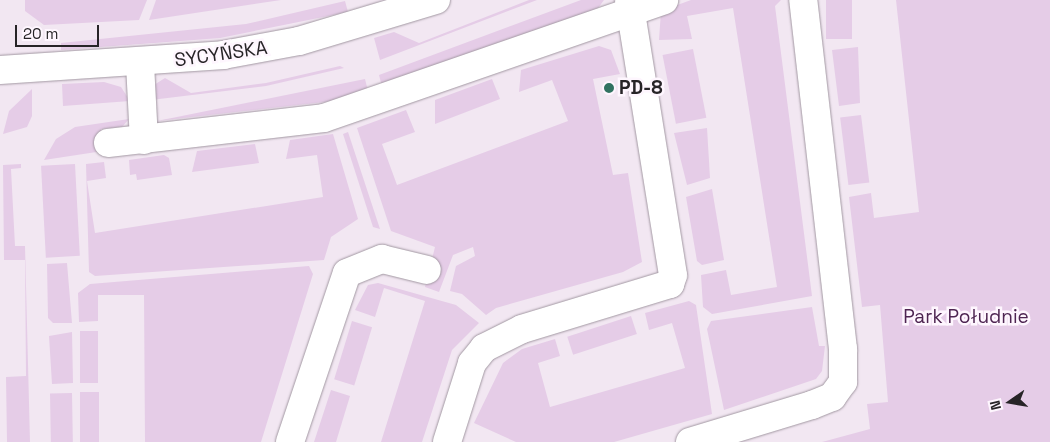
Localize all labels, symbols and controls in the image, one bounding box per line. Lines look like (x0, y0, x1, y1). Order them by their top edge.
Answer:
scale bar (18, 15, 101, 47)
text: 20 m (23, 24, 58, 43)
street label: SYCYŃSKA (173, 36, 269, 72)
place label: PD-8 (619, 77, 663, 99)
marker: PD-8 (603, 82, 615, 94)
park label: Park Południe (903, 306, 1029, 328)
north arrow (985, 377, 1035, 427)
text: N (986, 399, 1005, 412)

